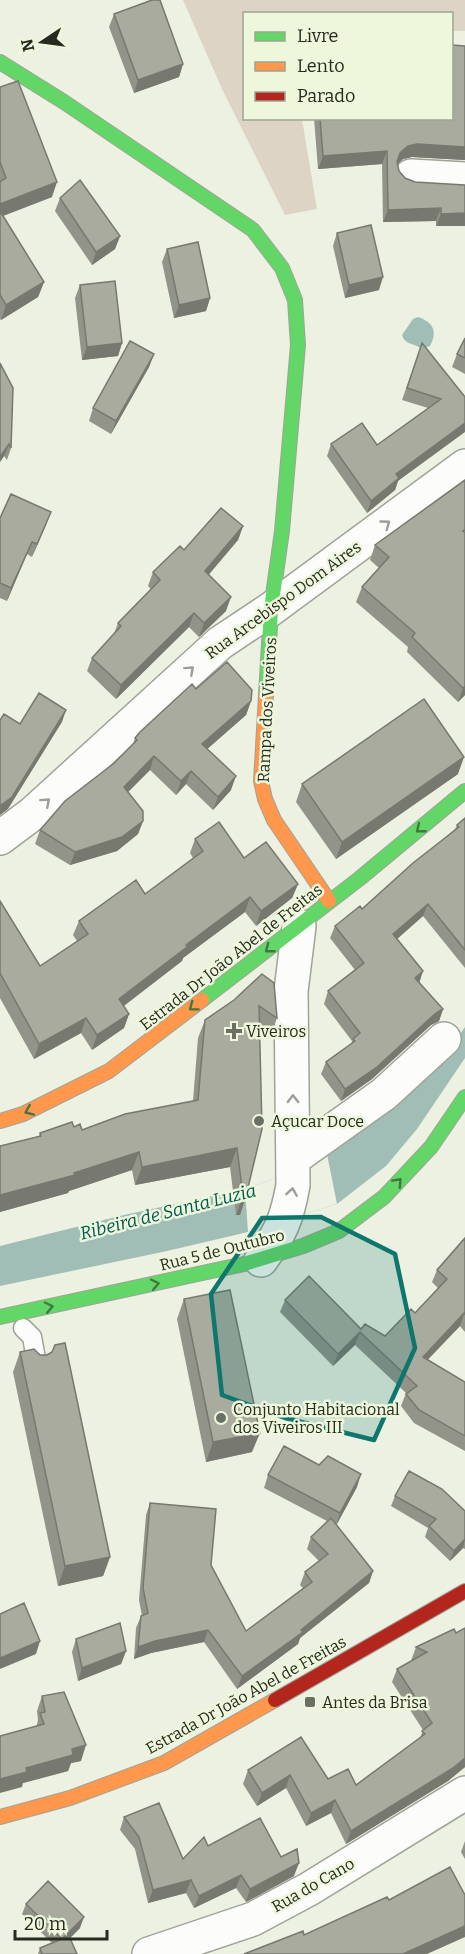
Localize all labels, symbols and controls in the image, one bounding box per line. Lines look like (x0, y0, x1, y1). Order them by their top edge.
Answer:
north arrow (12, 12, 72, 72)
legend (243, 12, 453, 120)
text: Livre (297, 25, 338, 47)
text: N (17, 37, 39, 53)
text: Lento (297, 55, 345, 77)
text: Parado (297, 85, 355, 107)
one-way arrow (380, 520, 391, 531)
street label: Rua Arcebispo Dom Aires (201, 537, 365, 663)
street label: Rampa dos Viveiros (254, 637, 280, 783)
one-way arrow (183, 666, 193, 677)
one-way arrow (39, 798, 49, 809)
one-way arrow (416, 821, 427, 832)
street label: Estrada Dr João Abel de Freitas (136, 880, 326, 1034)
one-way arrow (265, 941, 276, 952)
one-way arrow (188, 1000, 199, 1011)
place label: Viveiros (246, 1022, 306, 1041)
marker: Viveiros (227, 1024, 241, 1038)
one-way arrow (287, 1095, 299, 1104)
one-way arrow (24, 1104, 35, 1116)
place label: Açucar Doce (271, 1112, 364, 1131)
marker: Açucar Doce (252, 1114, 266, 1128)
water label: Ribeira de Santa Luzia (78, 1179, 258, 1245)
one-way arrow (391, 1179, 402, 1189)
one-way arrow (285, 1187, 297, 1196)
street label: Rua 5 de Outubro (158, 1225, 286, 1275)
one-way arrow (150, 1278, 160, 1291)
one-way arrow (44, 1301, 54, 1314)
place label: Conjunto Habitacional dos Viveiros III (233, 1400, 400, 1437)
marker: Conjunto Habitacional dos Viveiros III (214, 1411, 228, 1425)
street label: Estrada Dr João Abel de Freitas (143, 1632, 349, 1758)
place label: Antes da Brisa (322, 1693, 428, 1712)
marker: Antes da Brisa (303, 1695, 317, 1709)
street label: Rua do Cano (268, 1854, 358, 1916)
scale bar (15, 1903, 106, 1941)
text: 20 m (24, 1913, 66, 1935)

